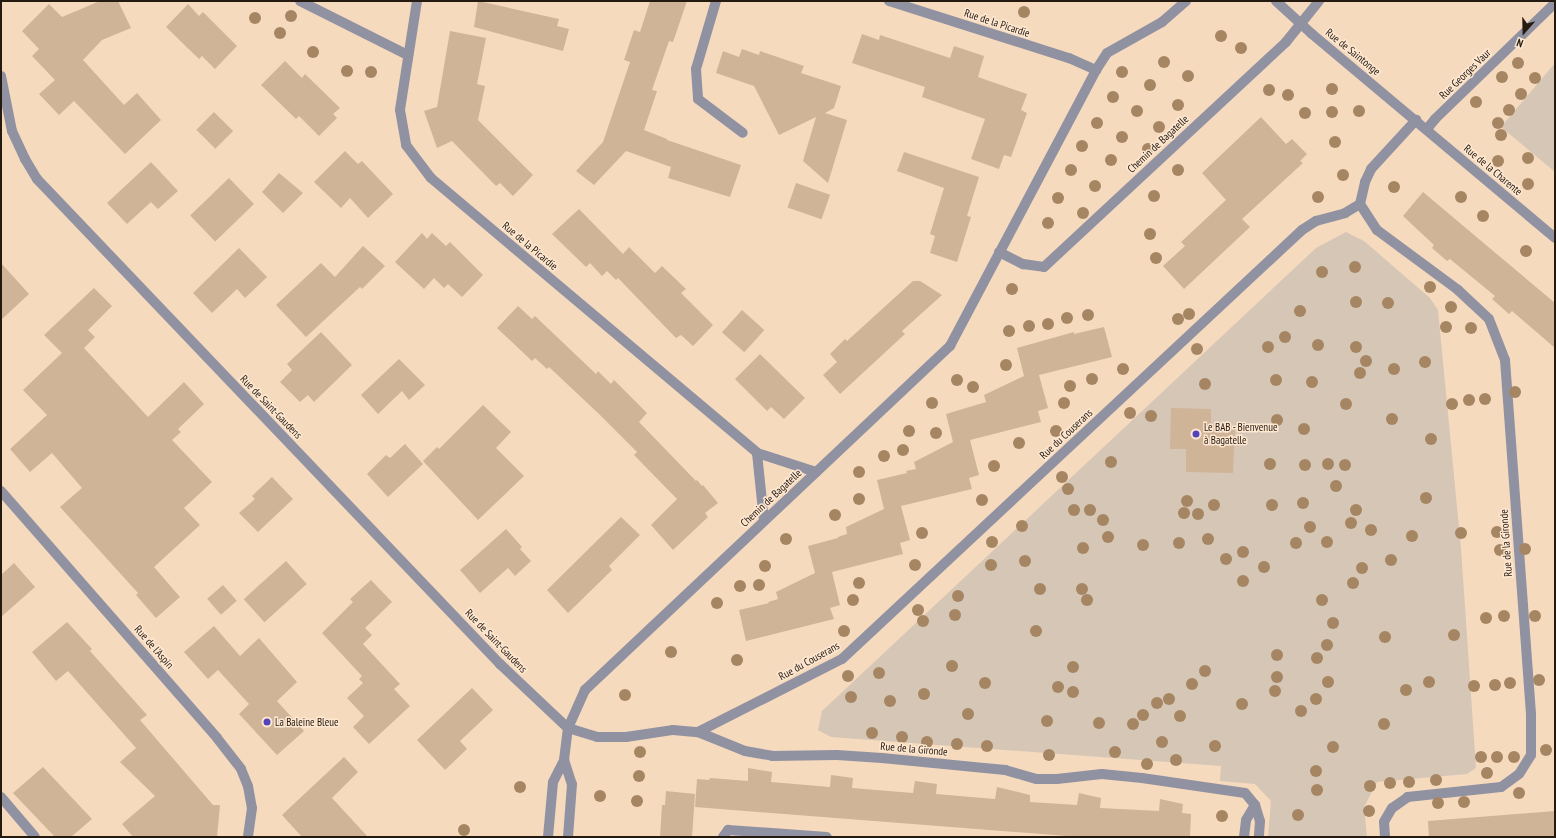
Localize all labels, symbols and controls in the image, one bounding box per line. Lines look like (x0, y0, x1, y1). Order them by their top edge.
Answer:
street label: Rue de la Picardie (963, 6, 1031, 40)
north arrow (1504, 12, 1544, 52)
street label: Rue de Saintonge (1323, 26, 1383, 78)
text: N (1515, 36, 1525, 51)
street label: Rue Georges Vaur (1436, 46, 1494, 102)
street label: Chemin de Bagatelle (1125, 112, 1191, 176)
street label: Rue de la Charente (1461, 142, 1525, 198)
street label: Rue de la Picardie (500, 219, 560, 273)
street label: Rue de Saint-Gaudens (237, 372, 305, 442)
street label: Rue du Couserans (1037, 406, 1095, 462)
place label: Le BAB - Bienvenue à Bagatelle (1204, 421, 1278, 447)
marker: Le BAB - Bienvenue à Bagatelle (1191, 429, 1201, 439)
street label: Chemin de Bagatelle (738, 466, 804, 530)
street label: Rue de la Gironde (1497, 509, 1515, 577)
street label: Rue de Saint-Gaudens (462, 606, 530, 676)
street label: Rue de l'Aspin (132, 623, 176, 671)
street label: Rue du Couserans (776, 639, 842, 683)
place label: La Baleine Bleue (275, 715, 339, 729)
marker: La Baleine Bleue (262, 717, 272, 727)
street label: Rue de la Gironde (880, 739, 948, 759)

